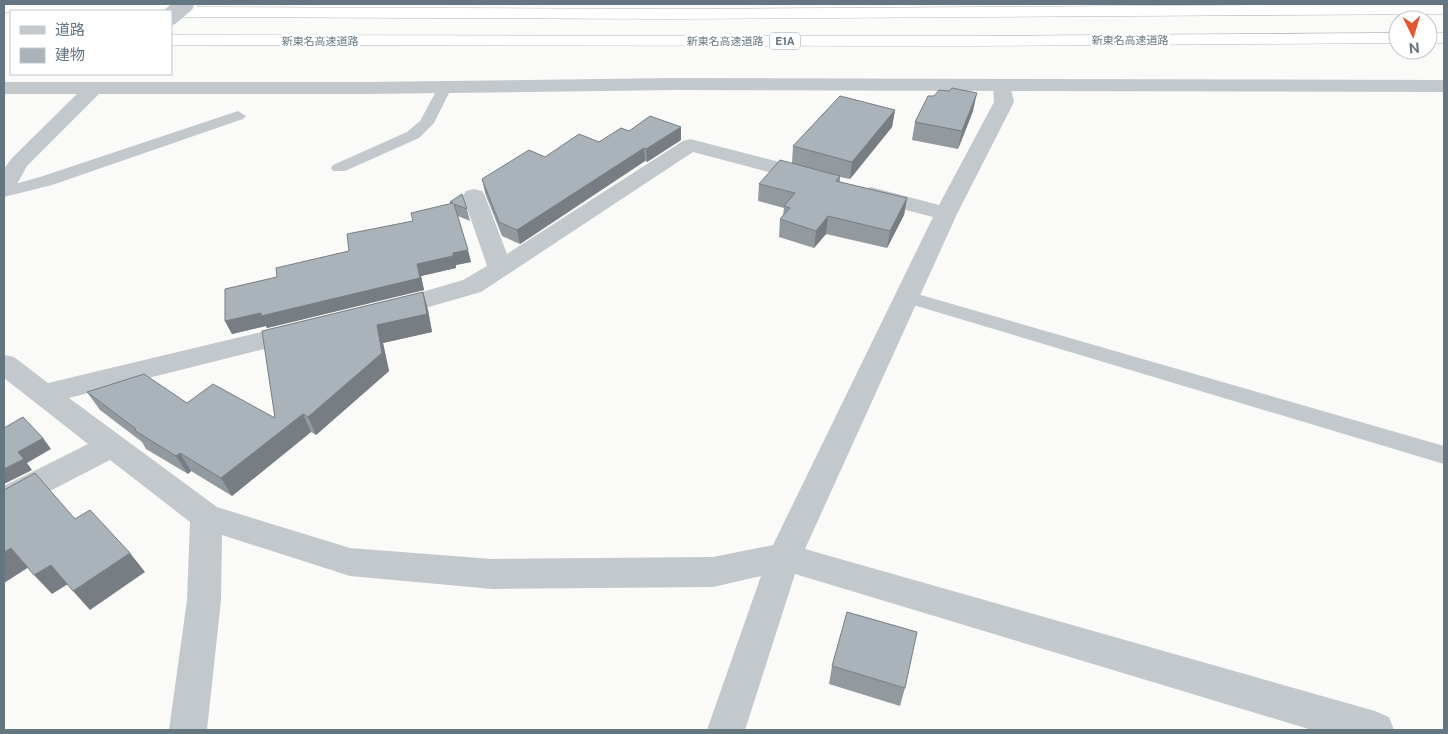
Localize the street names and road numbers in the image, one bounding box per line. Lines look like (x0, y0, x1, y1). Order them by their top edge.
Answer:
road number: E1A (770, 32, 800, 49)
street label: 新東名高速道路 (1092, 34, 1169, 46)
street label: 新東名高速道路 (282, 35, 359, 47)
street label: 新東名高速道路 (687, 35, 764, 47)

